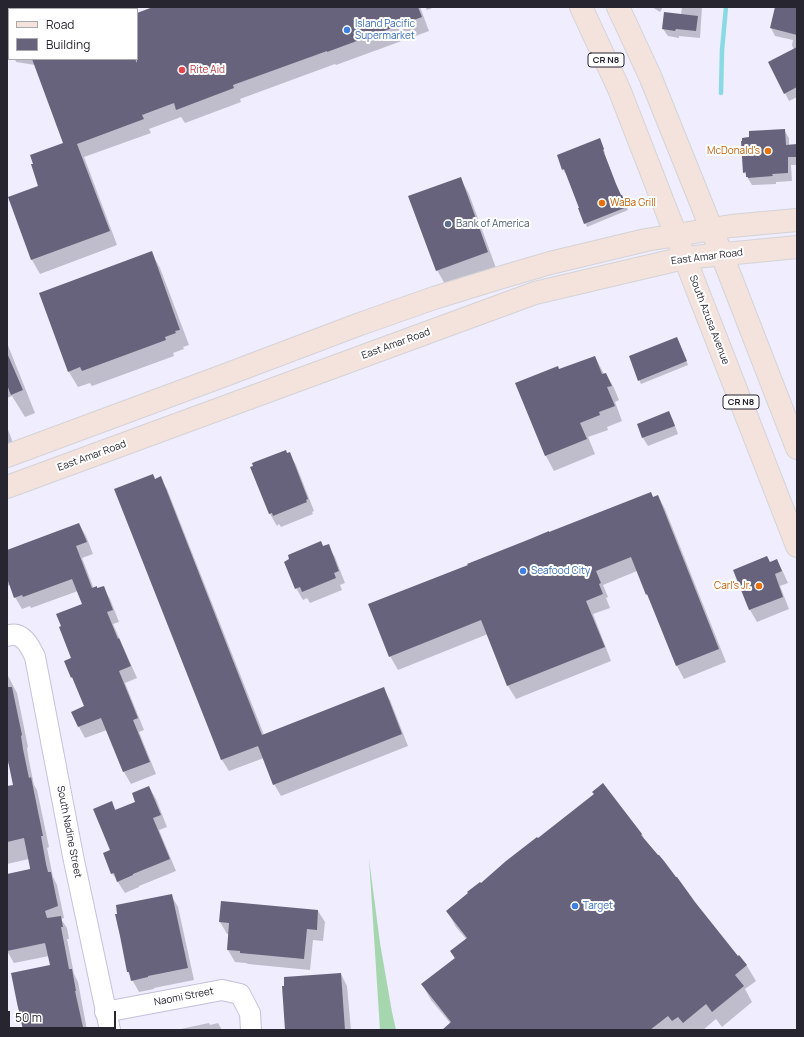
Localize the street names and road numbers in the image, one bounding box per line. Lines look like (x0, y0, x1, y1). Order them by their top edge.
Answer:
road number: CR N8 (588, 53, 624, 67)
street label: East Amar Road (670, 247, 744, 267)
street label: South Azusa Avenue (686, 274, 732, 366)
street label: East Amar Road (360, 326, 432, 362)
road number: CR N8 (723, 395, 759, 409)
street label: East Amar Road (56, 438, 128, 474)
street label: South Nadine Street (54, 785, 84, 879)
street label: Naomi Street (153, 985, 215, 1009)

